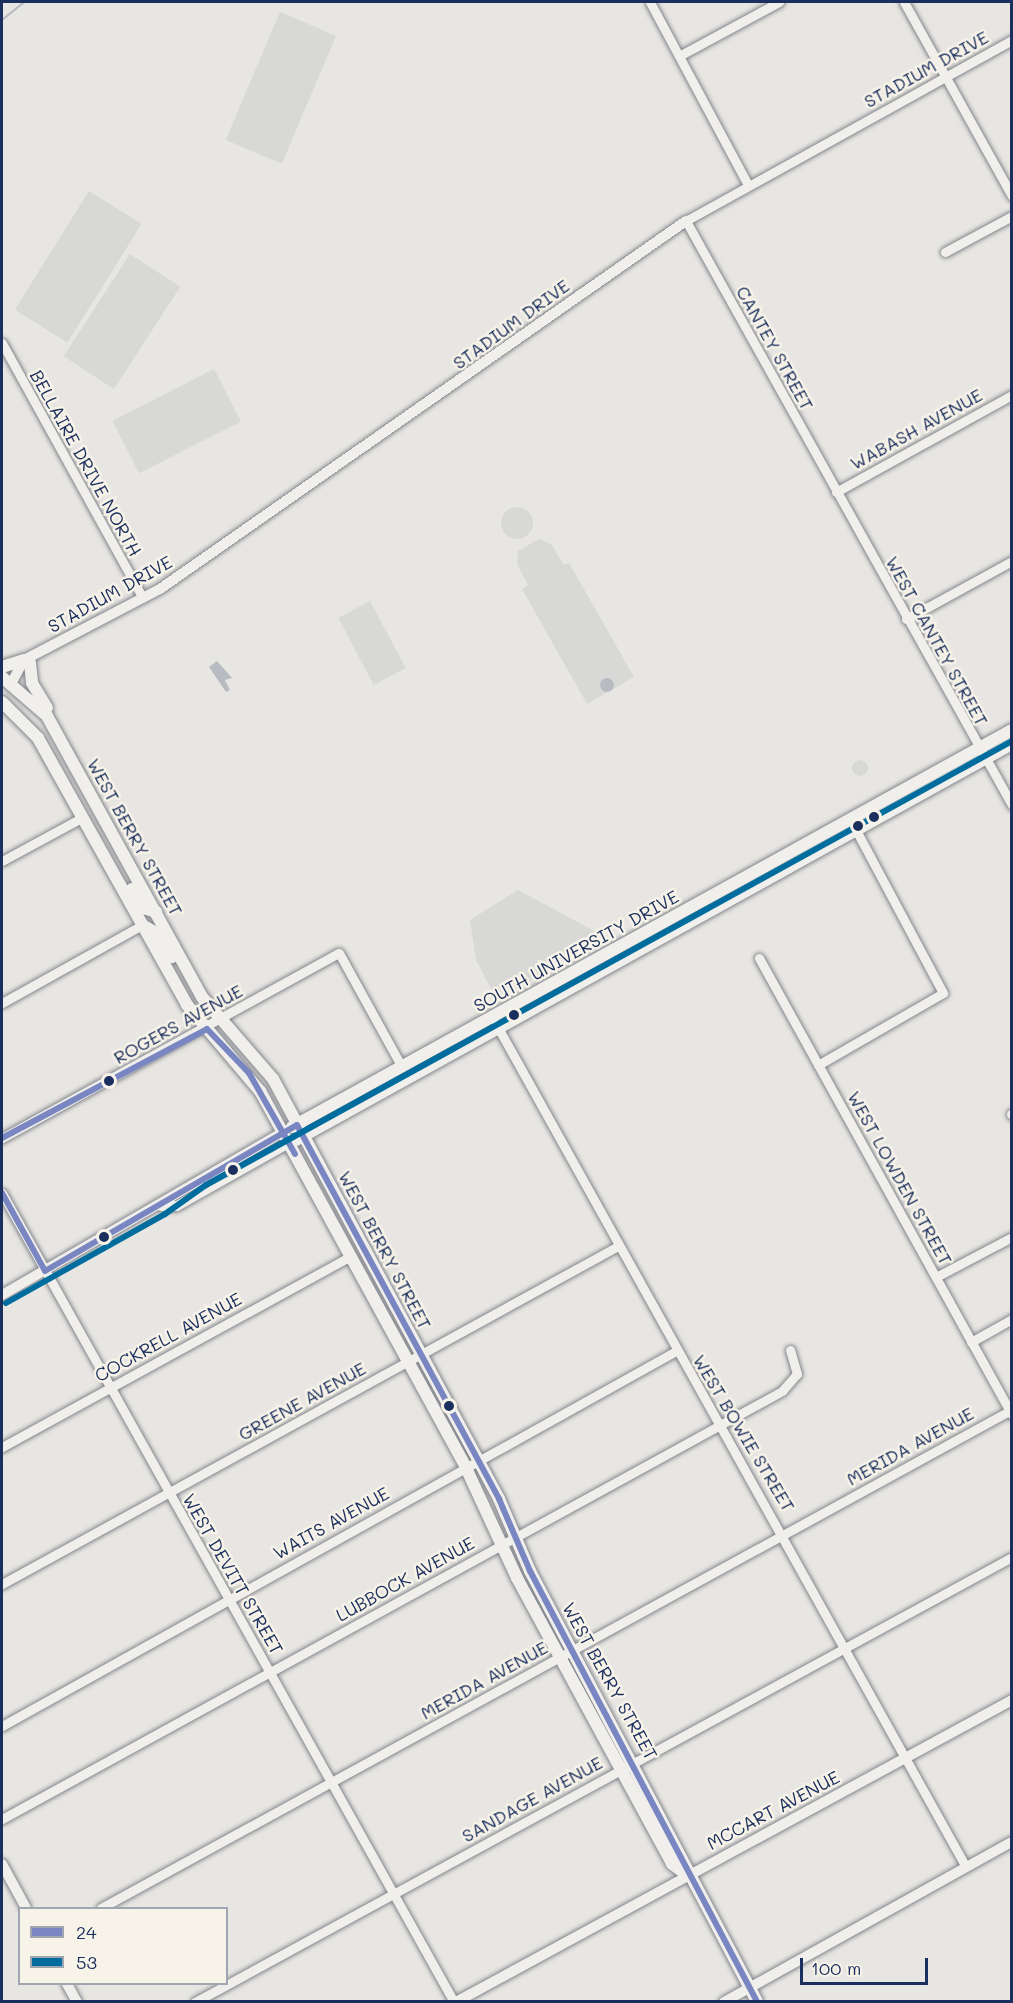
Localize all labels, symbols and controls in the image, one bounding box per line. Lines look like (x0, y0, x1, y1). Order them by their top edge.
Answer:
street label: STADIUM DRIVE (860, 26, 992, 112)
street label: STADIUM DRIVE (449, 275, 573, 373)
street label: CANTEY STREET (732, 282, 818, 414)
street label: BELLAIRE DRIVE NORTH (26, 366, 146, 560)
street label: WABASH AVENUE (846, 384, 986, 474)
street label: STADIUM DRIVE (44, 551, 176, 637)
street label: WEST CANTEY STREET (881, 552, 993, 730)
street label: WEST BERRY STREET (83, 755, 187, 919)
unlabelled marker (868, 811, 880, 823)
unlabelled marker (852, 820, 864, 832)
street label: SOUTH UNIVERSITY DRIVE (470, 886, 682, 1016)
street label: ROGERS AVENUE (110, 980, 246, 1068)
unlabelled marker (508, 1009, 520, 1021)
unlabelled marker (103, 1075, 115, 1087)
street label: WEST LOWDEN STREET (843, 1087, 957, 1269)
unlabelled marker (227, 1164, 239, 1176)
street label: WEST BERRY STREET (334, 1167, 436, 1333)
unlabelled marker (98, 1231, 110, 1243)
street label: COCKRELL AVENUE (91, 1288, 245, 1386)
street label: WEST BOWIE STREET (688, 1350, 800, 1516)
street label: GREENE AVENUE (235, 1357, 369, 1445)
unlabelled marker (443, 1400, 455, 1412)
street label: MERIDA AVENUE (843, 1402, 977, 1490)
street label: WAITS AVENUE (269, 1482, 393, 1564)
street label: WEST DEVITT STREET (178, 1490, 288, 1658)
street label: LUBBOCK AVENUE (332, 1532, 478, 1626)
street label: WEST BERRY STREET (558, 1599, 662, 1763)
street label: MERIDA AVENUE (417, 1636, 551, 1724)
street label: SANDAGE AVENUE (458, 1751, 606, 1847)
street label: MCCART AVENUE (703, 1766, 843, 1854)
legend (18, 1907, 228, 1985)
text: 24 (76, 1920, 97, 1944)
scale bar (803, 1946, 930, 1984)
text: 53 (76, 1950, 97, 1974)
text: 100 m (811, 1956, 861, 1980)

